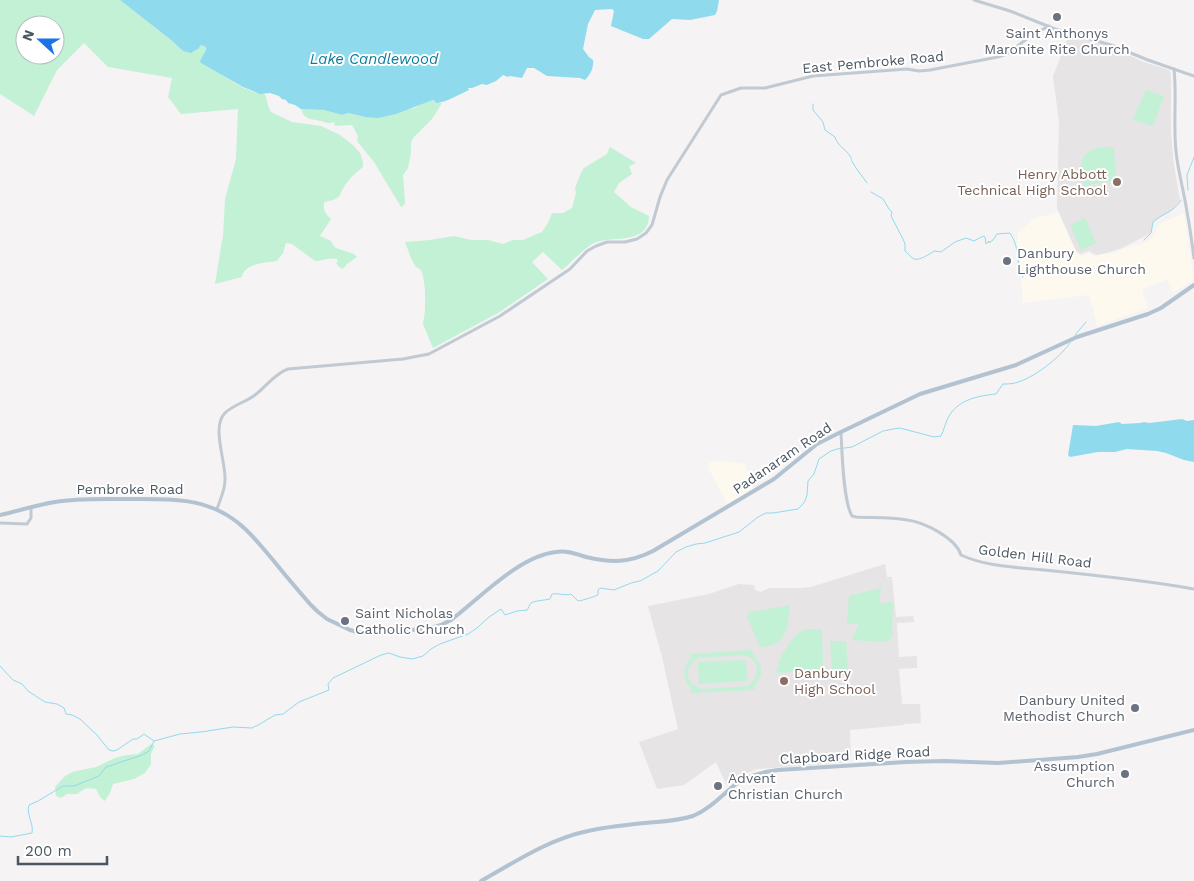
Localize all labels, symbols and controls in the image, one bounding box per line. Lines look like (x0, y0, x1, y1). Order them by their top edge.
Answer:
marker: Saint Anthonys Maronite Rite Church (1051, 11, 1063, 23)
north arrow (15, 15, 65, 65)
place label: Saint Anthonys Maronite Rite Church (984, 25, 1130, 57)
text: N (19, 28, 37, 43)
street label: East Pembroke Road (802, 48, 944, 76)
water label: Lake Candlewood (310, 50, 439, 68)
place label: Henry Abbott Technical High School (957, 166, 1108, 198)
marker: Henry Abbott Technical High School (1111, 176, 1123, 188)
place label: Danbury Lighthouse Church (1017, 245, 1146, 277)
marker: Danbury Lighthouse Church (1001, 255, 1013, 267)
street label: Padanaram Road (730, 419, 834, 497)
street label: Pembroke Road (76, 481, 184, 497)
street label: Golden Hill Road (977, 541, 1093, 571)
place label: Saint Nicholas Catholic Church (355, 605, 465, 637)
marker: Saint Nicholas Catholic Church (339, 615, 351, 627)
place label: Danbury High School (794, 665, 876, 697)
marker: Danbury High School (778, 675, 790, 687)
place label: Danbury United Methodist Church (1003, 692, 1125, 724)
marker: Danbury United Methodist Church (1129, 702, 1141, 714)
street label: Clapboard Ridge Road (779, 743, 931, 767)
place label: Assumption Church (1034, 758, 1115, 790)
marker: Assumption Church (1119, 768, 1131, 780)
place label: Advent Christian Church (728, 770, 843, 802)
marker: Advent Christian Church (712, 780, 724, 792)
scale bar (18, 834, 106, 866)
text: 200 m (25, 842, 72, 860)

